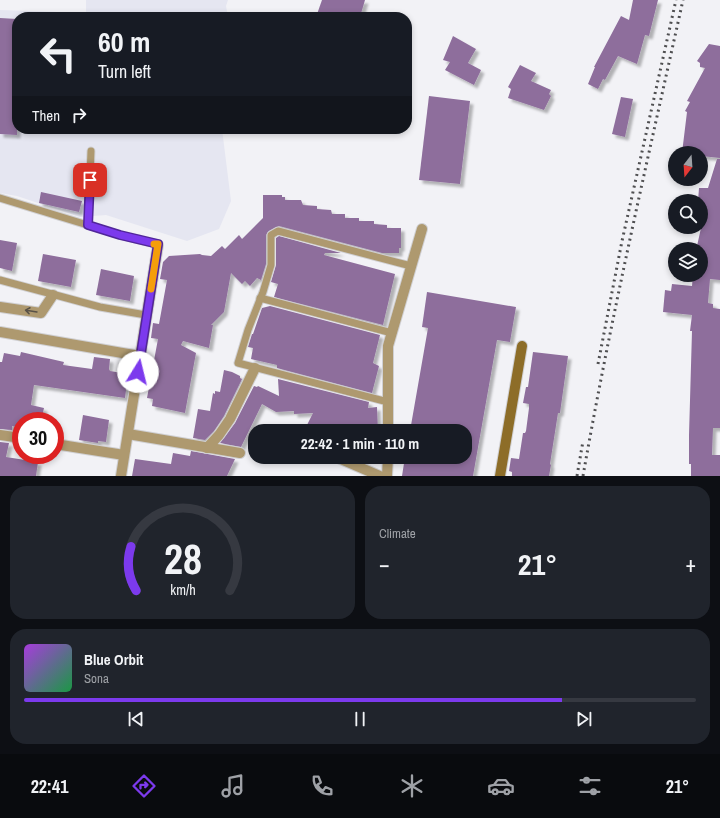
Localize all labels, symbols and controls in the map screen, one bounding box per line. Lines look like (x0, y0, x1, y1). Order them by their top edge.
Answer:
text: 60 m (98, 23, 150, 61)
icon: left (32, 28, 84, 80)
text: Turn left (98, 59, 151, 84)
icon: right (68, 104, 90, 126)
text: Then (32, 105, 60, 126)
north arrow (668, 146, 708, 186)
map controls (668, 146, 708, 282)
pin (73, 163, 107, 197)
icon: arrive (79, 169, 101, 191)
button: search (668, 194, 708, 234)
button: layers (668, 242, 708, 282)
one-way arrow (25, 307, 38, 315)
position arrow (117, 351, 159, 393)
speed limit sign: 30 (12, 412, 64, 464)
text: 22:42 · 1 min · 110 m (301, 433, 419, 454)
text: Climate (379, 525, 416, 542)
text: 28 (164, 530, 201, 586)
text: 21° (518, 544, 557, 584)
text: − (379, 549, 390, 579)
text: + (685, 549, 696, 579)
text: km/h (170, 579, 195, 598)
text: Blue Orbit (84, 649, 143, 670)
text: Sona (84, 670, 109, 687)
icon: previous (125, 708, 147, 730)
icon: pause (349, 708, 371, 730)
icon: next (573, 708, 595, 730)
icon: directions (130, 772, 158, 800)
icon: music (219, 772, 247, 800)
icon: phone (308, 772, 336, 800)
icon: climate (398, 772, 426, 800)
icon: car (487, 772, 515, 800)
icon: filters (576, 772, 604, 800)
text: 22:41 (31, 774, 68, 799)
text: 21° (666, 774, 689, 799)

